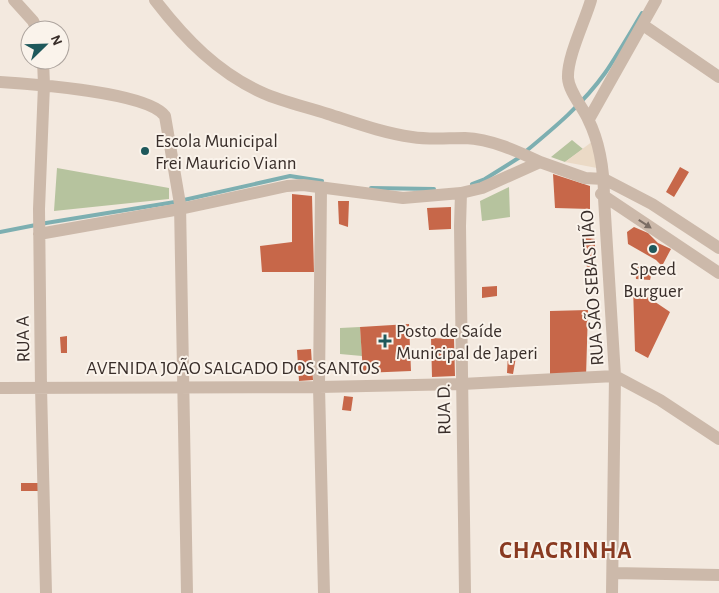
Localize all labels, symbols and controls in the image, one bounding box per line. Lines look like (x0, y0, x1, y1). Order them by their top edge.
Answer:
north arrow (20, 20, 70, 70)
text: N (48, 33, 64, 48)
place label: Escola Municipal Frei Mauricio Viann (155, 132, 297, 173)
marker: Escola Municipal Frei Mauricio Viann (139, 145, 151, 157)
street label: RUA SÃO SEBASTIÃO (576, 209, 607, 366)
one-way arrow (638, 219, 652, 229)
marker: Speed Burguer (647, 243, 659, 255)
place label: Speed Burguer (623, 260, 683, 301)
street label: RUA A (14, 315, 33, 363)
place label: Posto de Saíde Municipal de Japeri (396, 322, 538, 363)
marker: Posto de Saíde Municipal de Japeri (378, 334, 392, 348)
street label: AVENIDA JOÃO SALGADO DOS SANTOS (86, 357, 380, 378)
street label: RUA D. (435, 383, 454, 435)
district label: CHACRINHA (499, 539, 633, 563)

